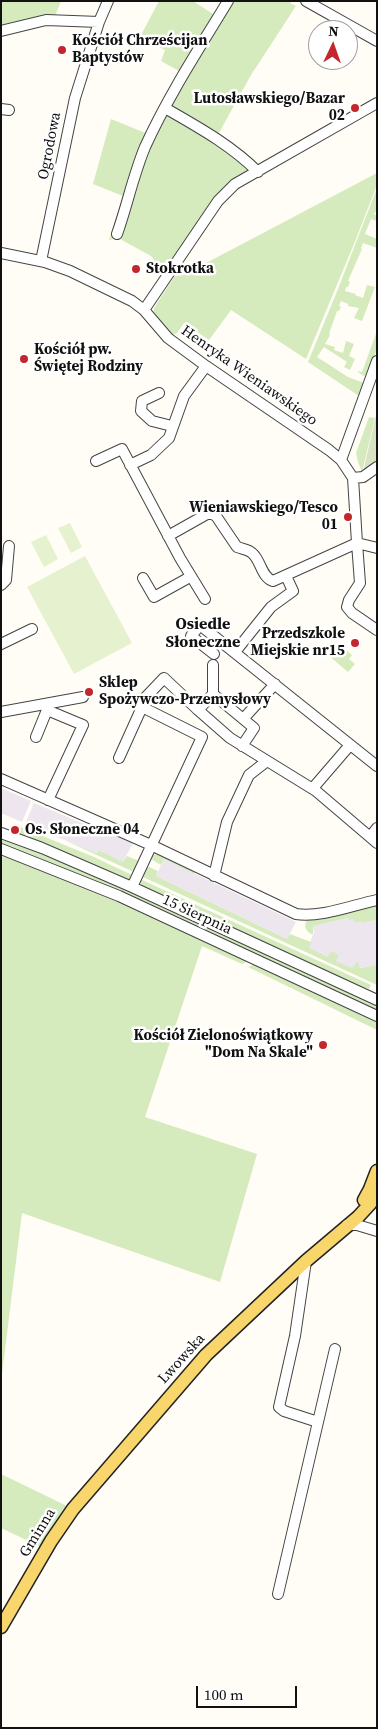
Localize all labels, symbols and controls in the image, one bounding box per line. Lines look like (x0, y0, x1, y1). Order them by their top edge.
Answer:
north arrow (308, 20, 358, 70)
text: N (328, 21, 339, 41)
place label: Kościół Chrześcijan Baptystów (72, 32, 208, 67)
marker: Kościół Chrześcijan Baptystów (56, 44, 68, 56)
place label: Lutosławskiego/Bazar 02 (194, 90, 345, 125)
marker: Lutosławskiego/Bazar 02 (349, 102, 361, 114)
street label: Ogrodowa (35, 111, 65, 181)
place label: Stokrotka (146, 260, 214, 278)
marker: Stokrotka (130, 263, 142, 275)
street label: Henryka Wieniawskiego (177, 322, 321, 430)
place label: Kościół pw. Świętej Rodziny (34, 341, 143, 376)
marker: Kościół pw. Świętej Rodziny (18, 353, 30, 365)
place label: Wieniawskiego/Tesco 01 (189, 499, 338, 534)
marker: Wieniawskiego/Tesco 01 (342, 511, 354, 523)
district label: Osiedle Słoneczne (166, 615, 240, 653)
place label: Przedszkole Miejskie nr15 (251, 625, 345, 660)
marker: Przedszkole Miejskie nr15 (349, 637, 361, 649)
place label: Sklep Spożywczo-Przemysłowy (99, 674, 271, 709)
marker: Sklep Spożywczo-Przemysłowy (83, 686, 95, 698)
place label: Os. Słoneczne 04 (25, 821, 139, 839)
marker: Os. Słoneczne 04 (9, 824, 21, 836)
street label: 15 Sierpnia (159, 891, 235, 939)
place label: Kościół Zielonoświątkowy "Dom Na Skale" (134, 1027, 313, 1062)
marker: Kościół Zielonoświątkowy "Dom Na Skale" (317, 1039, 329, 1051)
street label: Lwowska (155, 1330, 209, 1388)
street label: Gminna (16, 1505, 60, 1561)
scale bar (198, 1676, 299, 1708)
text: 100 m (204, 1684, 244, 1705)

